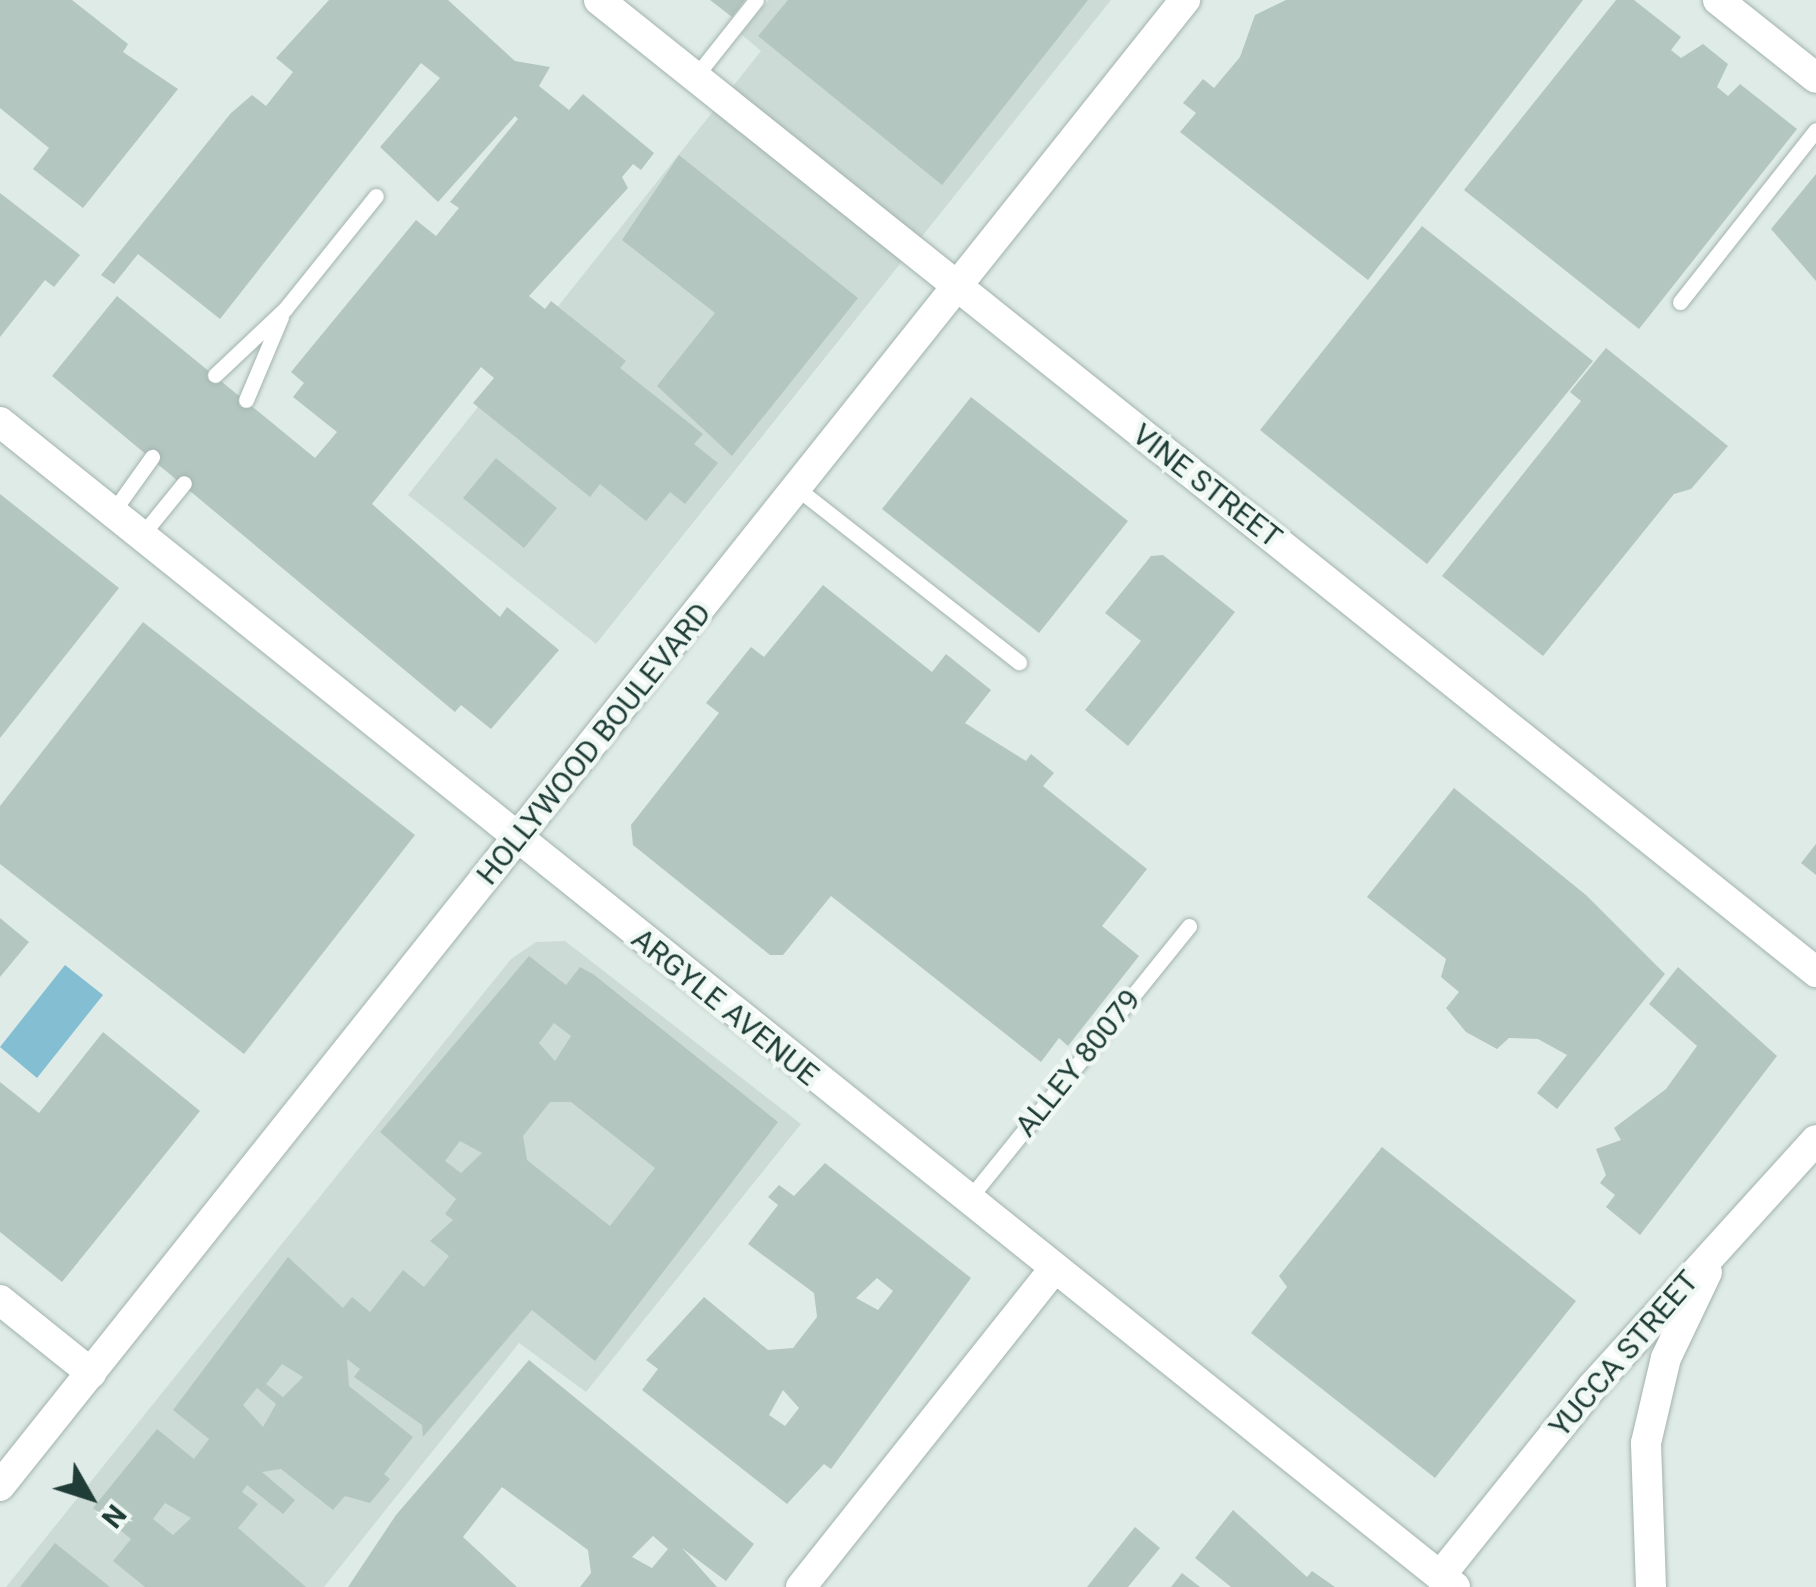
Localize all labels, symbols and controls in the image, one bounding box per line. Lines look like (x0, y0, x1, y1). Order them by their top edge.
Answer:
street label: VINE STREET (1125, 417, 1289, 555)
street label: HOLLYWOOD BOULEVARD (469, 596, 719, 892)
street label: ARGYLE AVENUE (624, 921, 826, 1093)
street label: ALLEY 80079 (1008, 982, 1148, 1144)
street label: YUCCA STREET (1542, 1263, 1706, 1445)
north arrow (40, 1447, 140, 1547)
text: N (95, 1498, 133, 1534)

